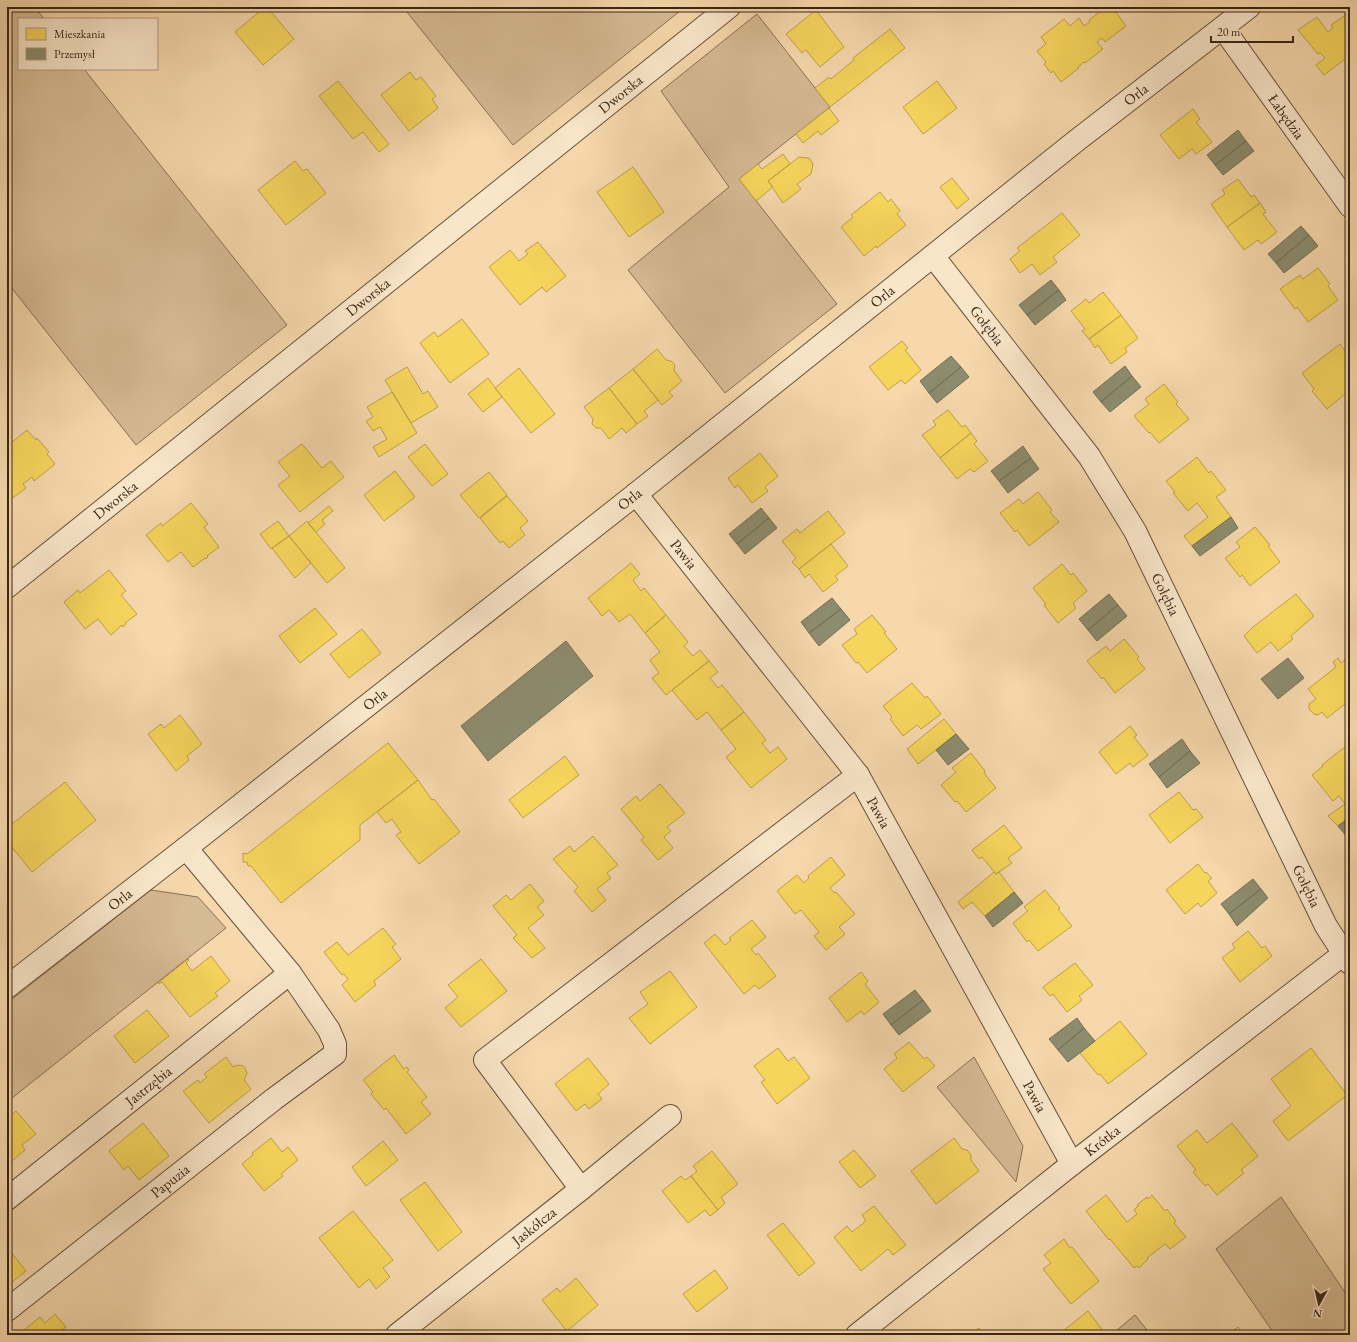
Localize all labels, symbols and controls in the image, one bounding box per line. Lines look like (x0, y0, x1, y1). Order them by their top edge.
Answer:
legend (18, 18, 158, 70)
scale bar (1211, 18, 1293, 44)
text: 20 m (1217, 24, 1241, 40)
text: Mieszkania (54, 26, 106, 42)
text: Przemysł (54, 46, 95, 62)
street label: Dworska (594, 70, 646, 117)
street label: Orla (1119, 79, 1152, 110)
street label: Łabędzia (1264, 90, 1309, 143)
street label: Dworska (342, 273, 394, 320)
street label: Orla (866, 280, 898, 312)
street label: Gołębia (966, 301, 1009, 349)
street label: Dworska (89, 476, 141, 523)
street label: Orla (613, 483, 645, 514)
street label: Pawia (666, 535, 702, 573)
street label: Gołębia (1148, 570, 1185, 619)
street label: Orla (358, 683, 391, 715)
street label: Pawia (863, 793, 895, 831)
street label: Gołębia (1289, 861, 1326, 910)
street label: Orla (104, 883, 136, 914)
street label: Jastrzębia (119, 1061, 175, 1111)
street label: Pawia (1019, 1077, 1052, 1115)
street label: Krótka (1080, 1120, 1124, 1160)
street label: Papuzia (147, 1159, 193, 1202)
street label: Jaskółcza (506, 1202, 560, 1251)
north arrow (1299, 1284, 1339, 1324)
text: N (1312, 1306, 1323, 1321)

